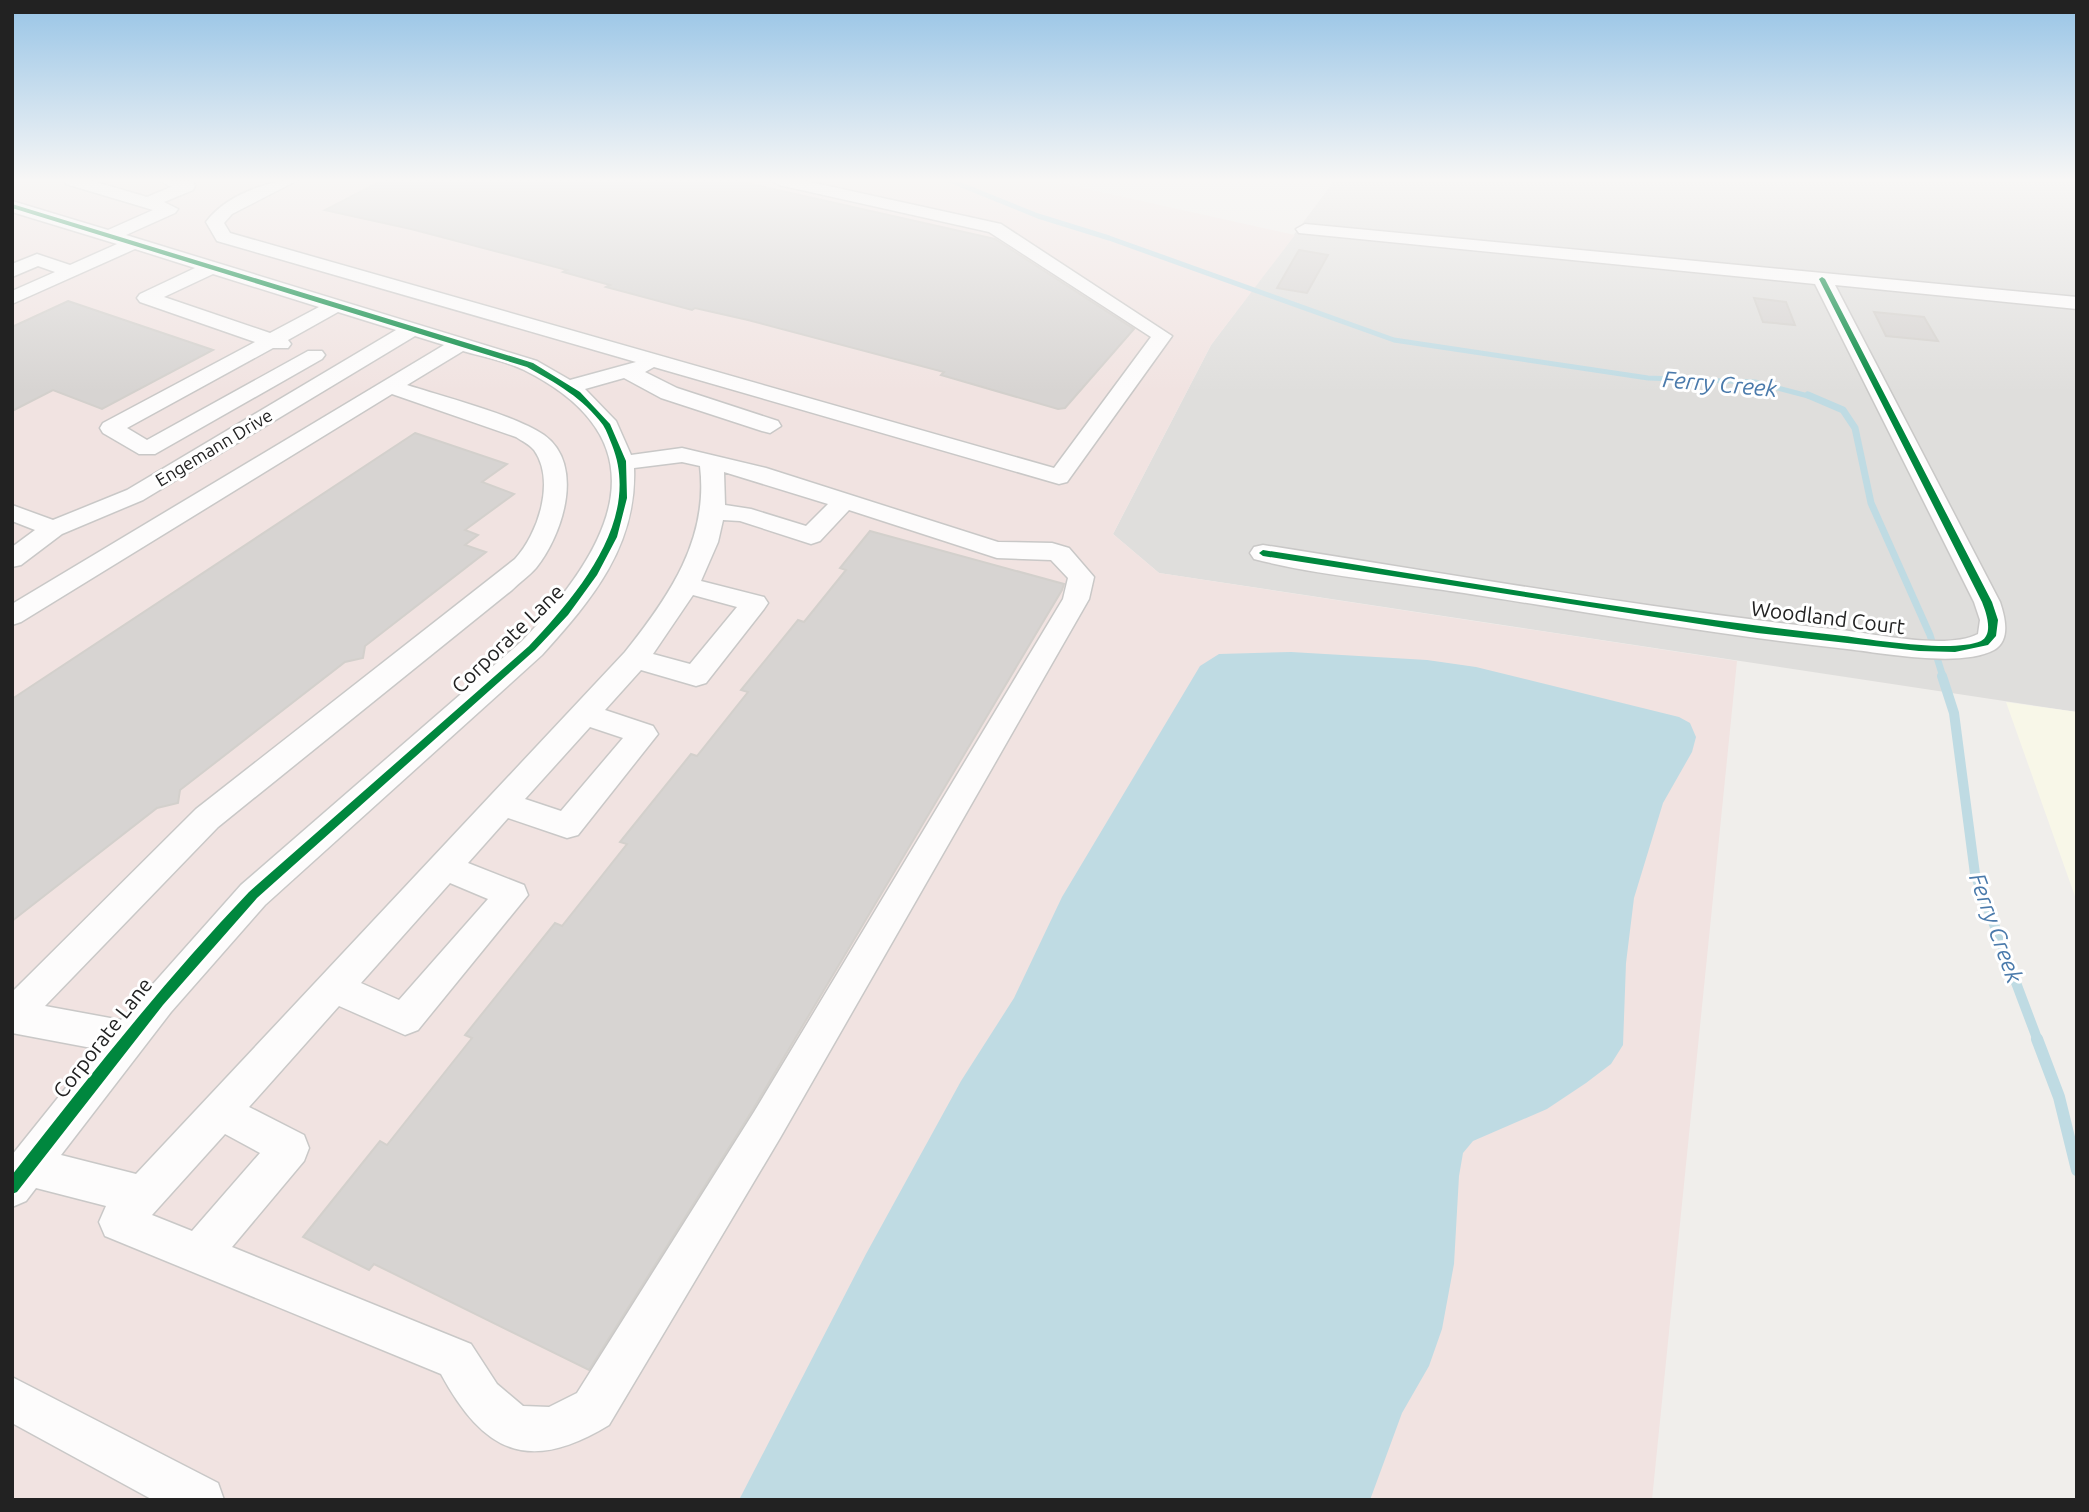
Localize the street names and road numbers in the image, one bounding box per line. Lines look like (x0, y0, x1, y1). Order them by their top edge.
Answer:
street label: Engemann Drive (151, 404, 276, 490)
street label: Corporate Lane (446, 579, 568, 698)
street label: Woodland Court (1750, 596, 1906, 638)
street label: Corporate Lane (48, 972, 157, 1102)

